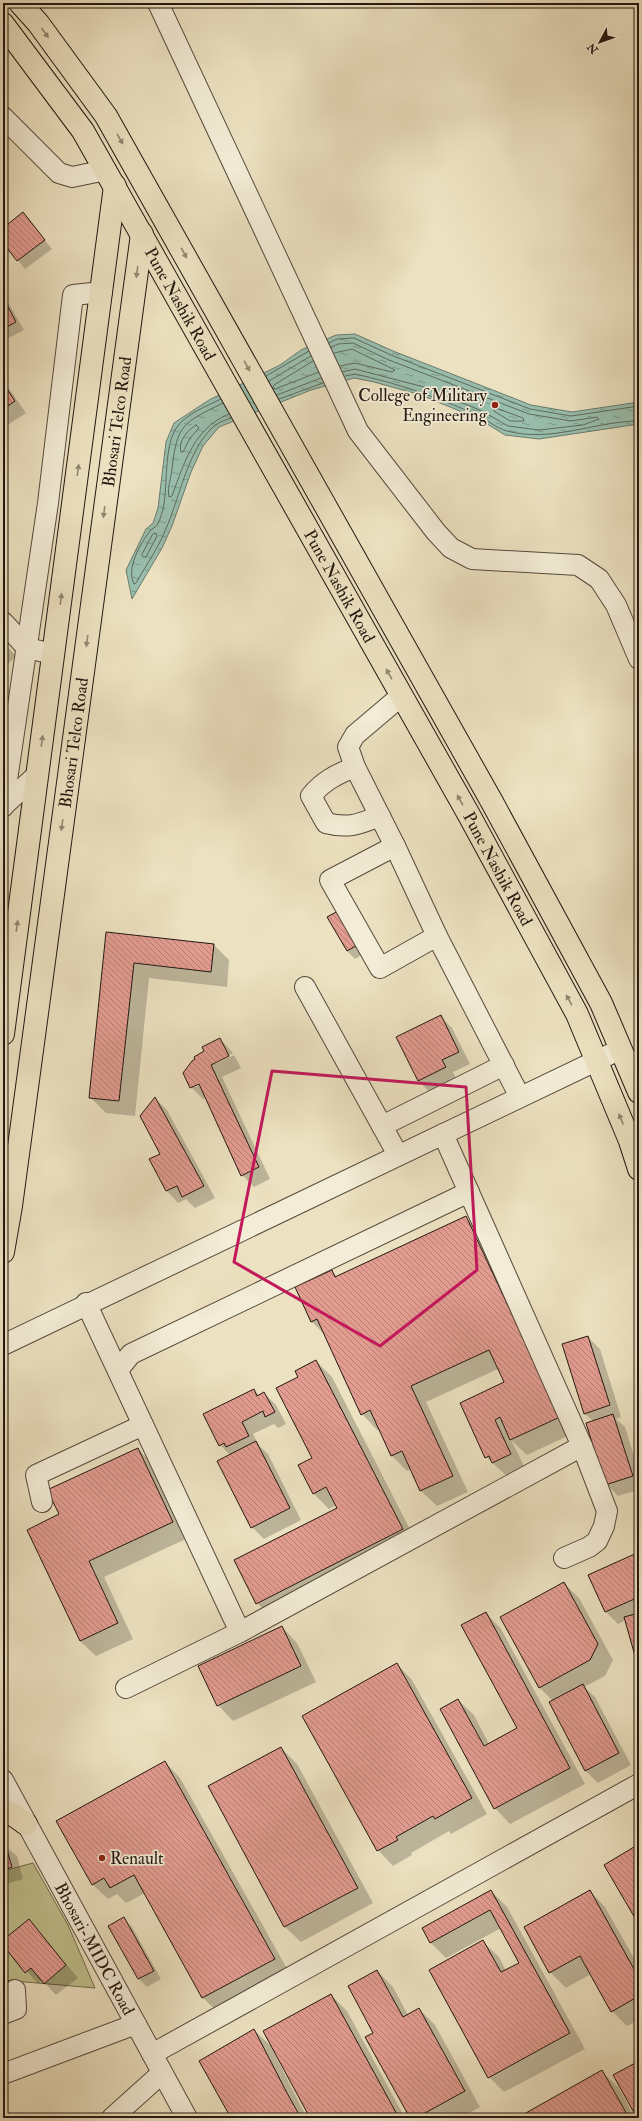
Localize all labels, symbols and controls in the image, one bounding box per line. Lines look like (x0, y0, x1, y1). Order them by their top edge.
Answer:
north arrow (580, 22, 620, 62)
one-way arrow (41, 28, 49, 38)
text: N (584, 39, 602, 57)
one-way arrow (116, 134, 123, 145)
street label: Pune Nashik Road (140, 244, 221, 365)
one-way arrow (180, 247, 187, 258)
one-way arrow (133, 266, 140, 278)
street label: Bhosari Telco Road (98, 355, 136, 488)
one-way arrow (244, 360, 251, 372)
place label: College of Military Engineering (358, 385, 488, 426)
marker: College of Military Engineering (490, 400, 500, 410)
one-way arrow (75, 464, 81, 476)
one-way arrow (101, 506, 107, 518)
street label: Pune Nashik Road (299, 526, 380, 647)
one-way arrow (58, 593, 64, 605)
one-way arrow (84, 635, 90, 647)
one-way arrow (386, 668, 393, 680)
street label: Bhosari Telco Road (55, 676, 93, 809)
one-way arrow (39, 735, 45, 748)
one-way arrow (457, 794, 463, 806)
street label: Pune Nashik Road (458, 808, 537, 930)
one-way arrow (59, 819, 65, 831)
one-way arrow (14, 920, 20, 932)
one-way arrow (566, 994, 573, 1006)
one-way arrow (618, 1114, 624, 1125)
place label: Renault (110, 1848, 164, 1869)
marker: Renault (97, 1853, 107, 1863)
street label: Bhosari-MIDC Road (50, 1879, 139, 2019)

